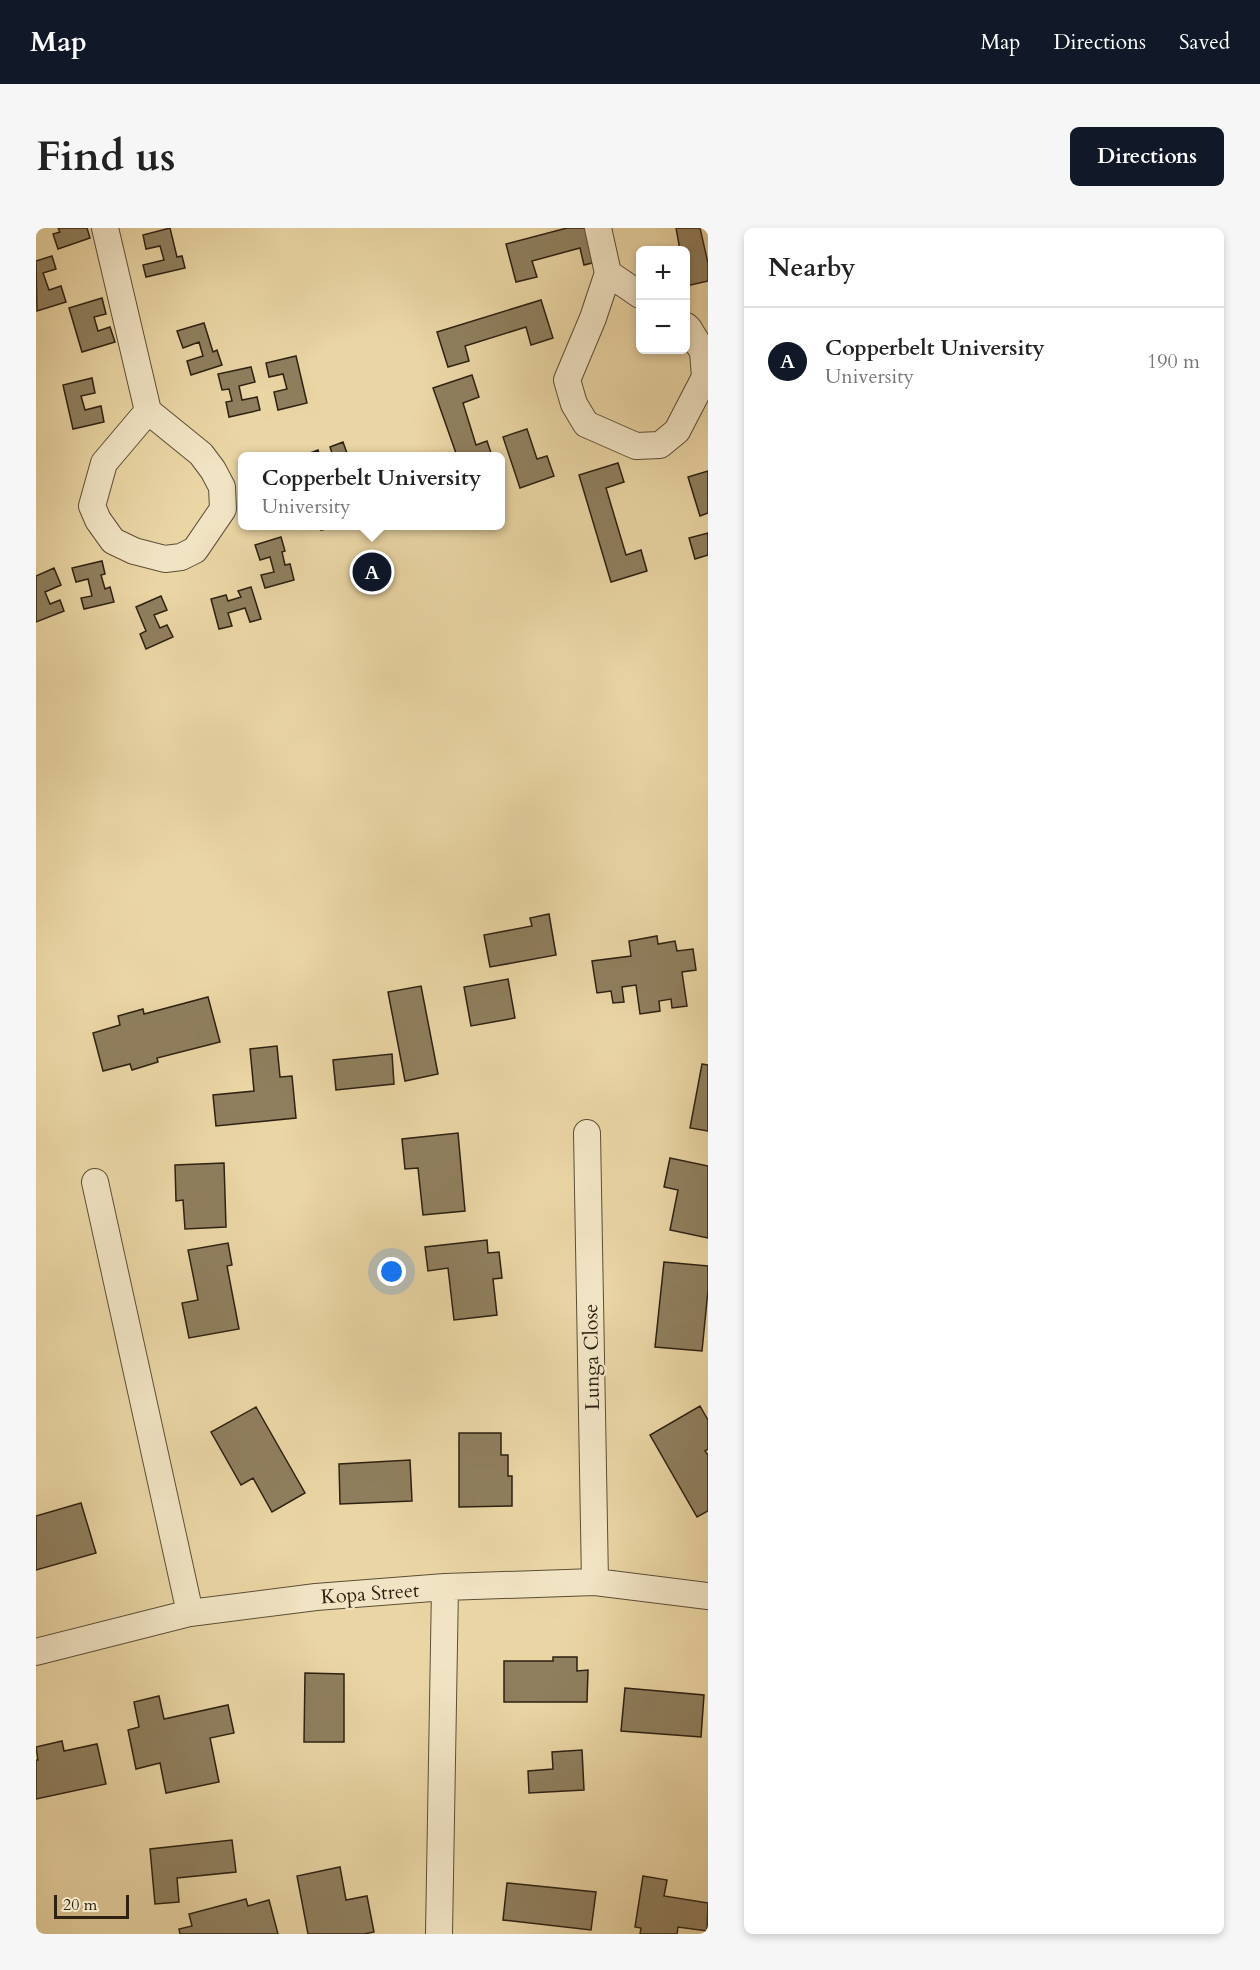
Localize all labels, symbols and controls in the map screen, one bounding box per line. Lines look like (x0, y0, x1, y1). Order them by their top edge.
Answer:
text: Map (30, 23, 87, 61)
text: Map (980, 28, 1020, 57)
text: Directions (1053, 28, 1146, 57)
text: Saved (1179, 28, 1230, 57)
button: Directions (1070, 127, 1224, 186)
text: Find us (36, 128, 176, 185)
map controls (636, 246, 690, 354)
button: + (636, 246, 690, 300)
text: Nearby (768, 250, 856, 285)
button: − (636, 300, 690, 354)
text: Copperbelt University (825, 333, 1045, 363)
text: A (780, 348, 795, 375)
text: 190 m (1147, 348, 1200, 375)
text: University (825, 363, 914, 390)
popup (238, 452, 505, 530)
text: Copperbelt University (262, 463, 481, 493)
text: University (262, 493, 351, 520)
pin: A (352, 550, 392, 594)
your location (377, 1257, 406, 1286)
street label: Lunga Close (577, 1303, 606, 1411)
street label: Kopa Street (320, 1577, 421, 1610)
scale bar (54, 1892, 129, 1920)
text: 20 m (63, 1894, 97, 1916)

